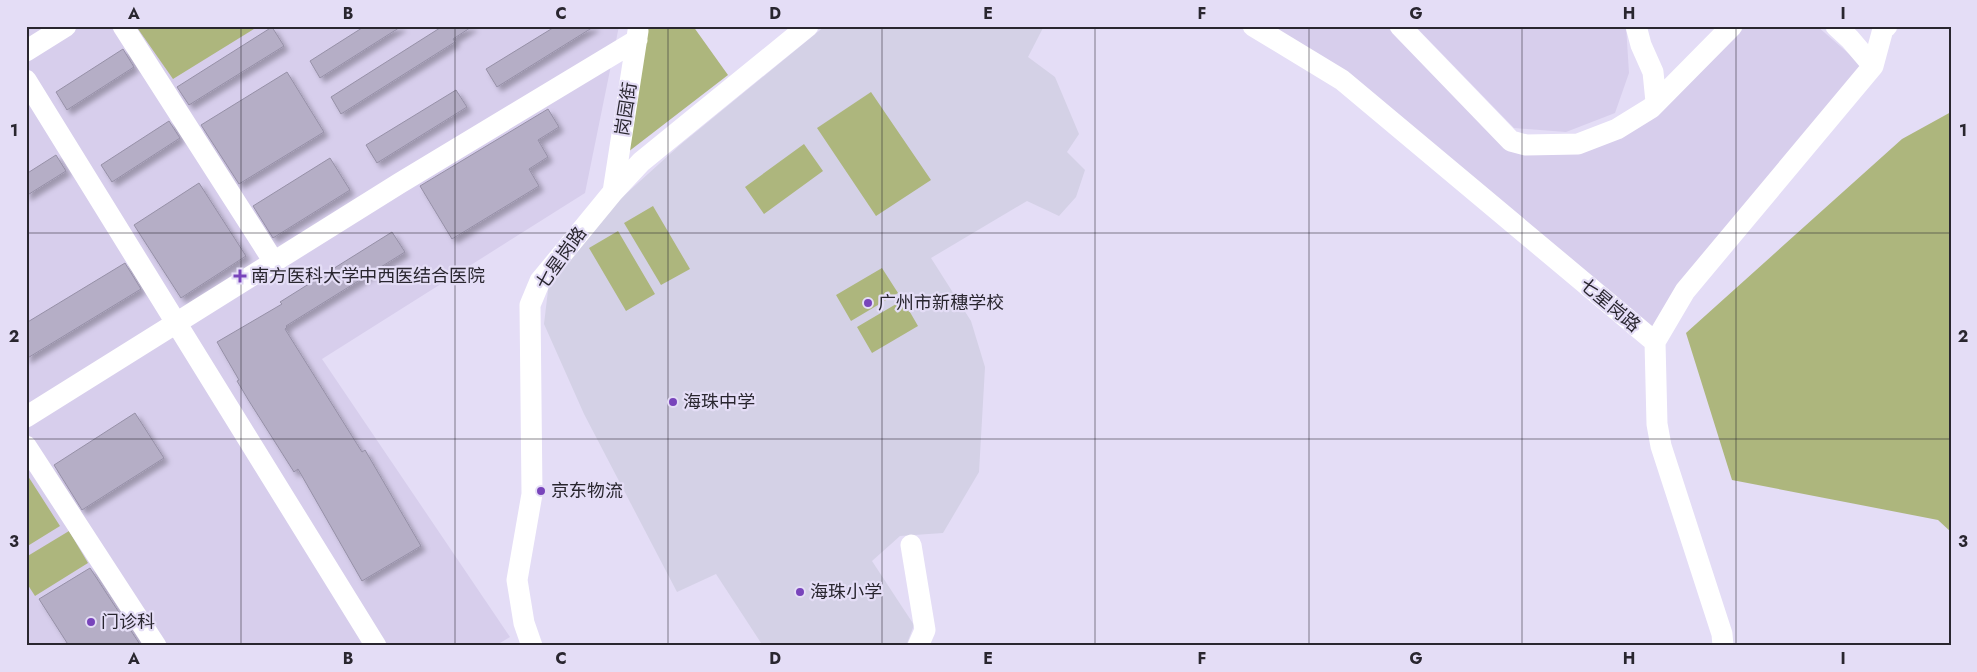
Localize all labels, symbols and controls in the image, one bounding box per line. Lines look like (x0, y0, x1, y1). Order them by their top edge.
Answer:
text: A (127, 2, 140, 25)
text: B (343, 2, 353, 25)
text: C (555, 2, 567, 25)
text: D (769, 2, 781, 25)
text: E (983, 2, 993, 25)
text: F (1198, 2, 1206, 25)
text: G (1409, 2, 1423, 25)
text: H (1623, 2, 1635, 25)
text: I (1840, 2, 1846, 25)
street label: 岗园街 (609, 80, 643, 138)
text: 1 (10, 119, 18, 142)
text: 1 (1959, 119, 1967, 142)
street label: 七星岗路 (529, 221, 593, 295)
place label: 南方医科大学中西医结合医院 (251, 263, 485, 289)
marker: 南方医科大学中西医结合医院 (233, 269, 247, 283)
street label: 七星岗路 (1574, 272, 1646, 338)
place label: 广州市新穗学校 (878, 290, 1004, 316)
marker: 广州市新穗学校 (862, 297, 874, 309)
text: 2 (9, 325, 19, 348)
text: 2 (1958, 325, 1968, 348)
place label: 海珠中学 (683, 389, 755, 415)
marker: 海珠中学 (667, 396, 679, 408)
place label: 京东物流 (551, 478, 623, 504)
marker: 京东物流 (535, 485, 547, 497)
text: 3 (9, 530, 19, 553)
text: 3 (1958, 530, 1968, 553)
place label: 海珠小学 (810, 579, 882, 605)
marker: 海珠小学 (794, 586, 806, 598)
place label: 门诊科 (101, 609, 155, 635)
marker: 门诊科 (85, 616, 97, 628)
text: A (127, 647, 140, 670)
text: B (343, 647, 353, 670)
text: C (555, 647, 567, 670)
text: D (769, 647, 781, 670)
text: E (983, 647, 993, 670)
text: F (1198, 647, 1206, 670)
text: G (1409, 647, 1423, 670)
text: H (1623, 647, 1635, 670)
text: I (1840, 647, 1846, 670)

